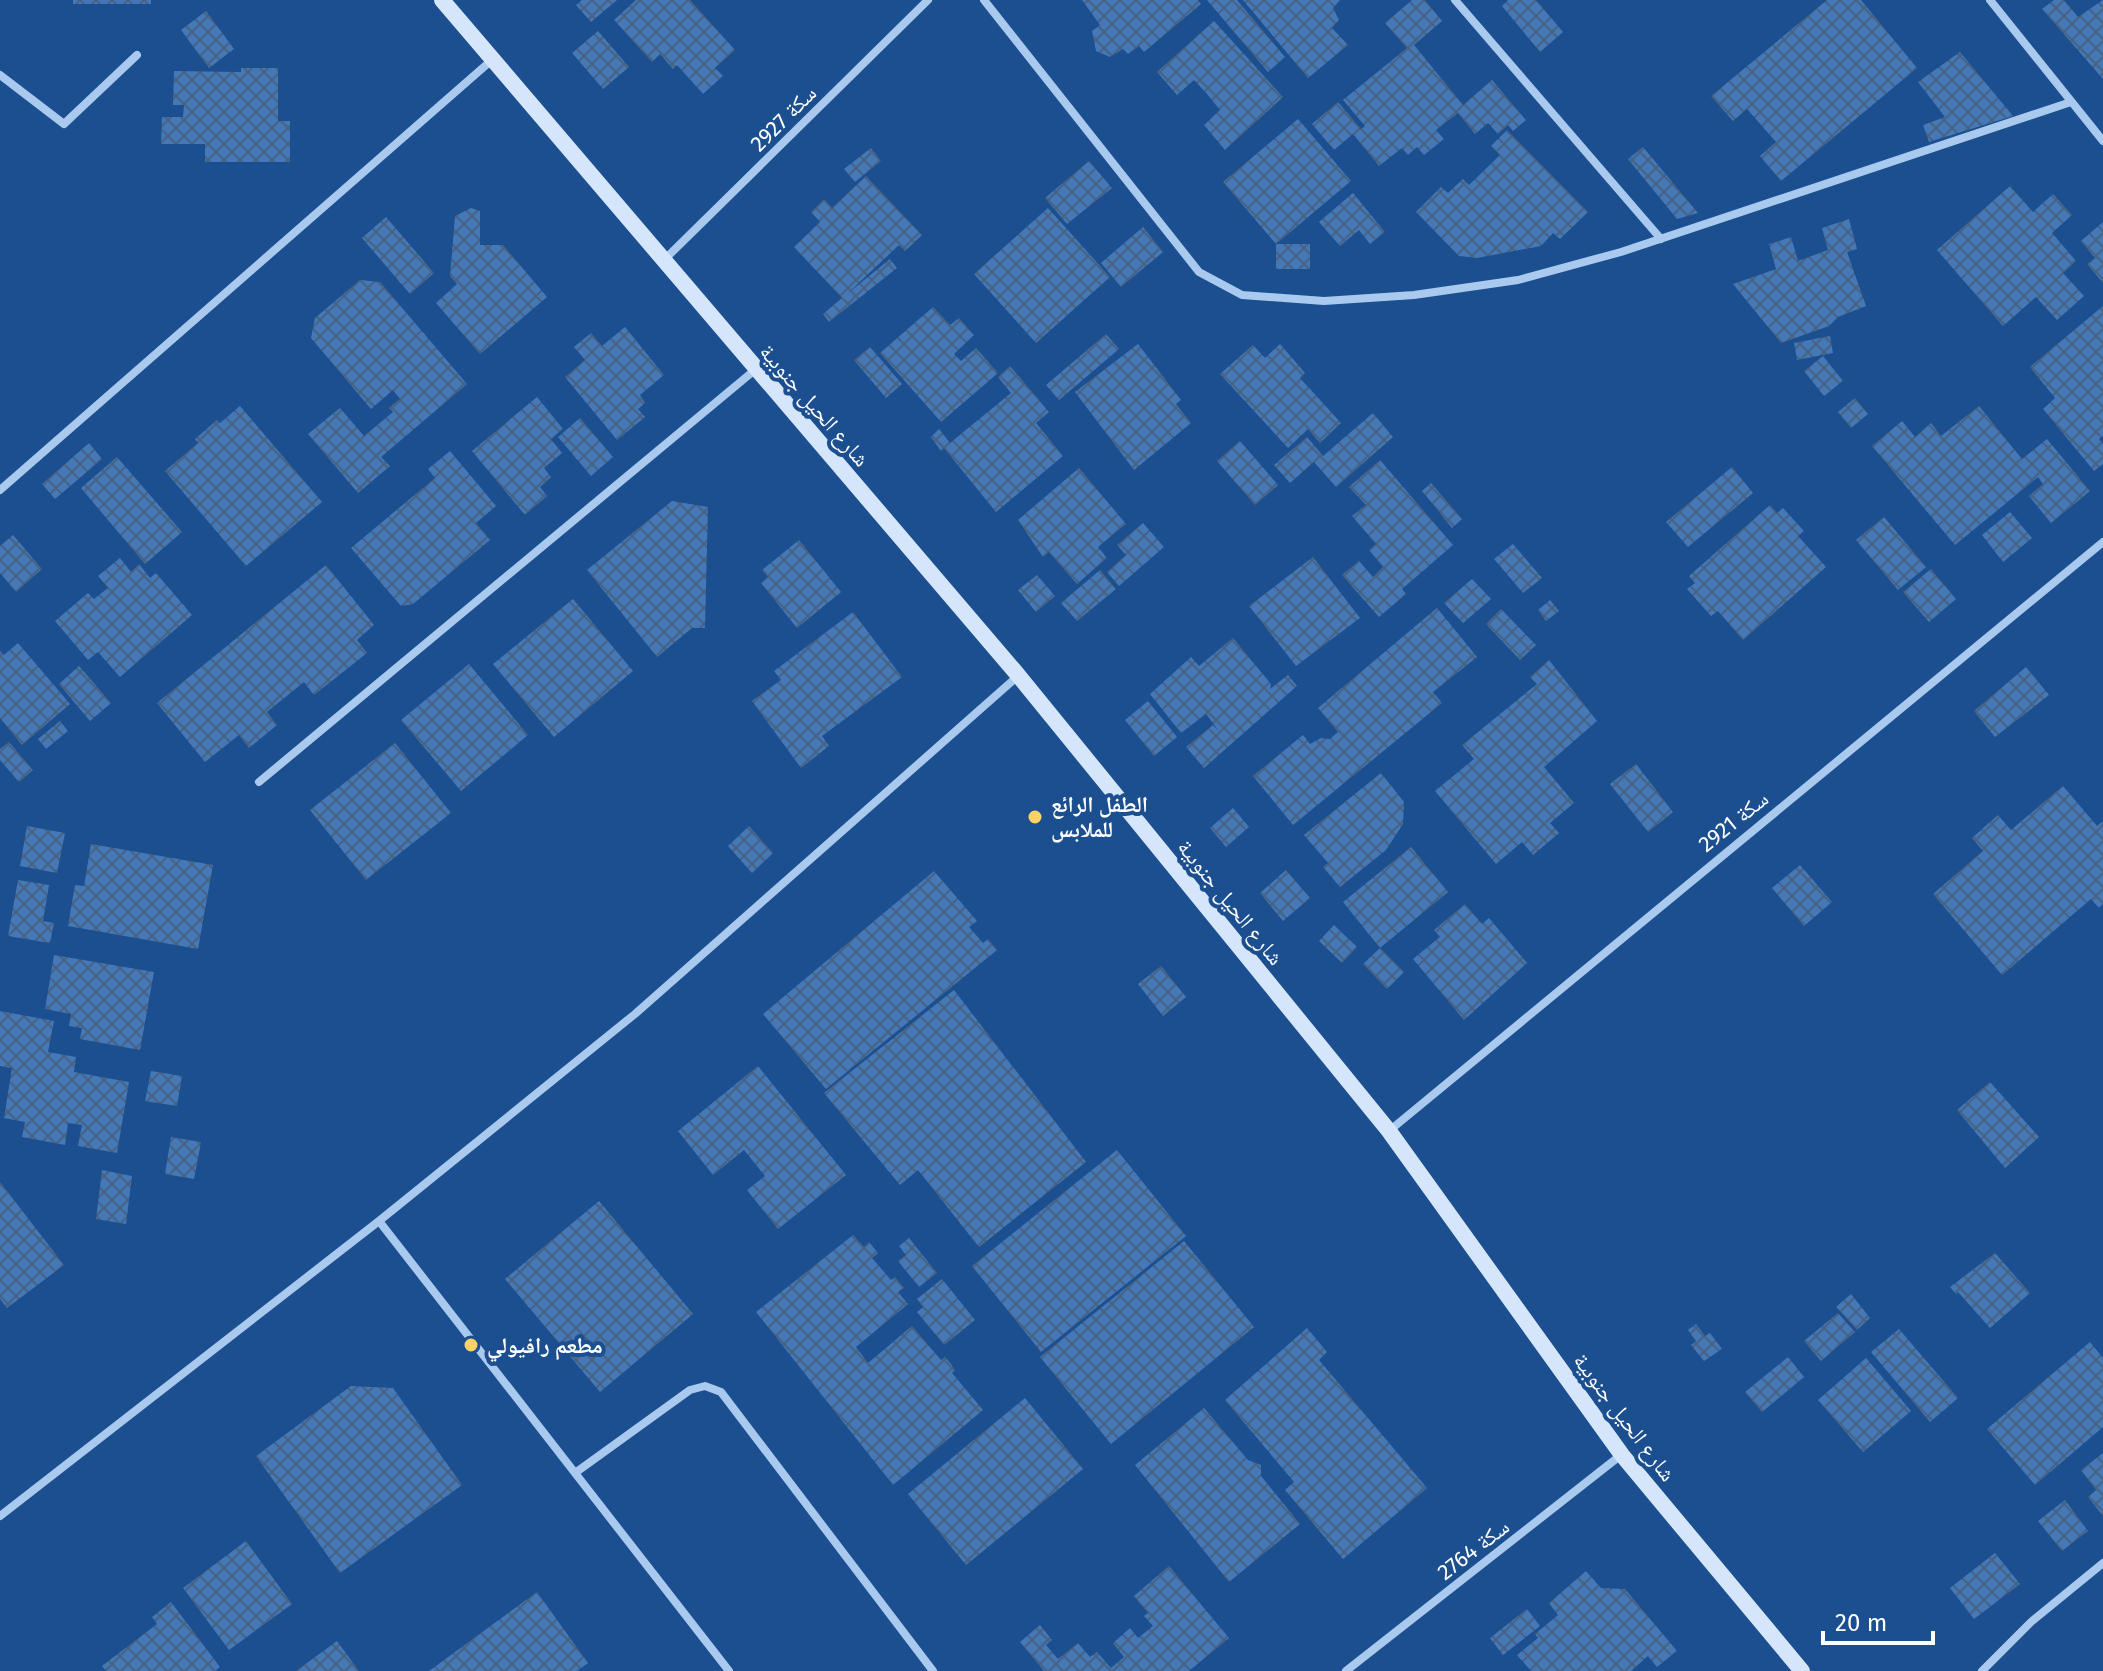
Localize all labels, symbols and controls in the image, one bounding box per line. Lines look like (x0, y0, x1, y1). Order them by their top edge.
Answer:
street label: سكة 2927 (745, 80, 822, 157)
street label: شارع الحيل جنوبية (754, 339, 875, 472)
street label: سكة 2921 (1693, 785, 1774, 858)
place label: الطفل الرائع للملابس (1051, 791, 1148, 843)
marker: الطفل الرائع للملابس (1026, 808, 1044, 826)
street label: شارع الحيل جنوبية (1172, 834, 1289, 970)
place label: مطعم رافيولي (487, 1332, 603, 1362)
marker: مطعم رافيولي (462, 1336, 480, 1354)
street label: شارع الحيل جنوبية (1568, 1348, 1682, 1487)
street label: سكة 2764 (1432, 1513, 1515, 1586)
scale bar (1823, 1595, 1933, 1645)
text: 20 m (1835, 1609, 1887, 1637)

